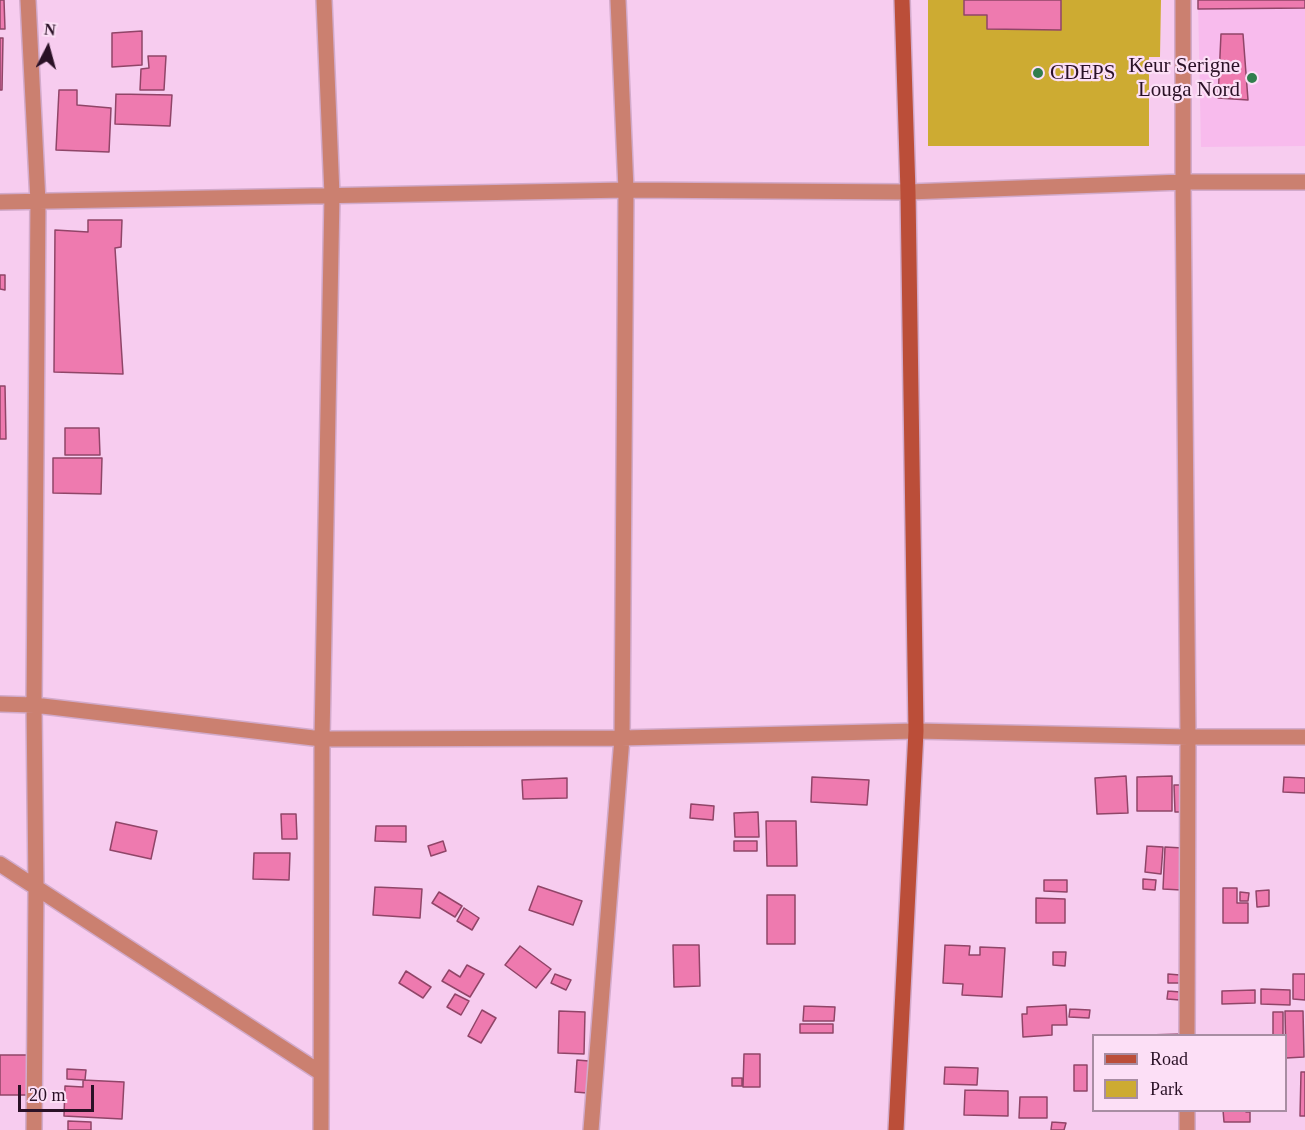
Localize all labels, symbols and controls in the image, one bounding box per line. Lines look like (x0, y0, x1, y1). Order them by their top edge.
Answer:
north arrow (18, 18, 78, 78)
text: N (43, 21, 57, 39)
place label: Keur Serigne Louga Nord (1129, 53, 1240, 103)
place label: CDEPS (1050, 60, 1115, 86)
marker: CDEPS (1031, 66, 1045, 80)
marker: Keur Serigne Louga Nord (1245, 71, 1259, 85)
legend (1092, 1034, 1287, 1112)
text: Road (1150, 1049, 1188, 1069)
scale bar (21, 1073, 98, 1111)
text: Park (1150, 1079, 1183, 1099)
text: 20 m (29, 1085, 66, 1105)

